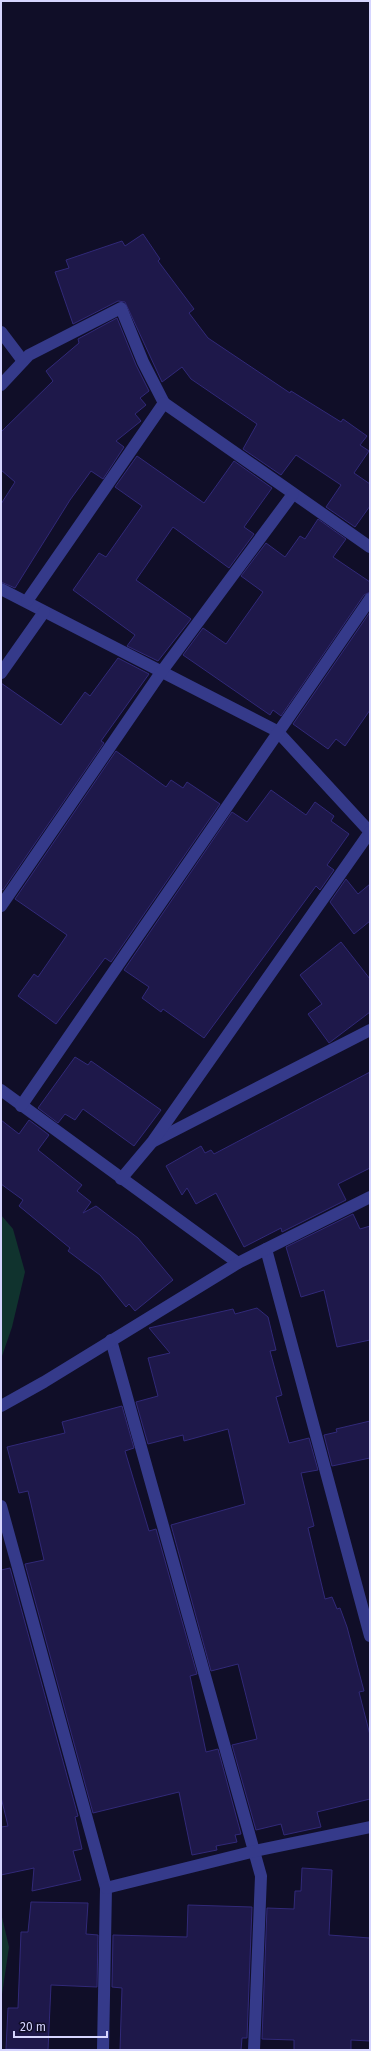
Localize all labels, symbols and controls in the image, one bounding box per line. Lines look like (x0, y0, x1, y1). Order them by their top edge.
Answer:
scale bar (14, 2013, 107, 2039)
text: 20 m (20, 2020, 46, 2034)

